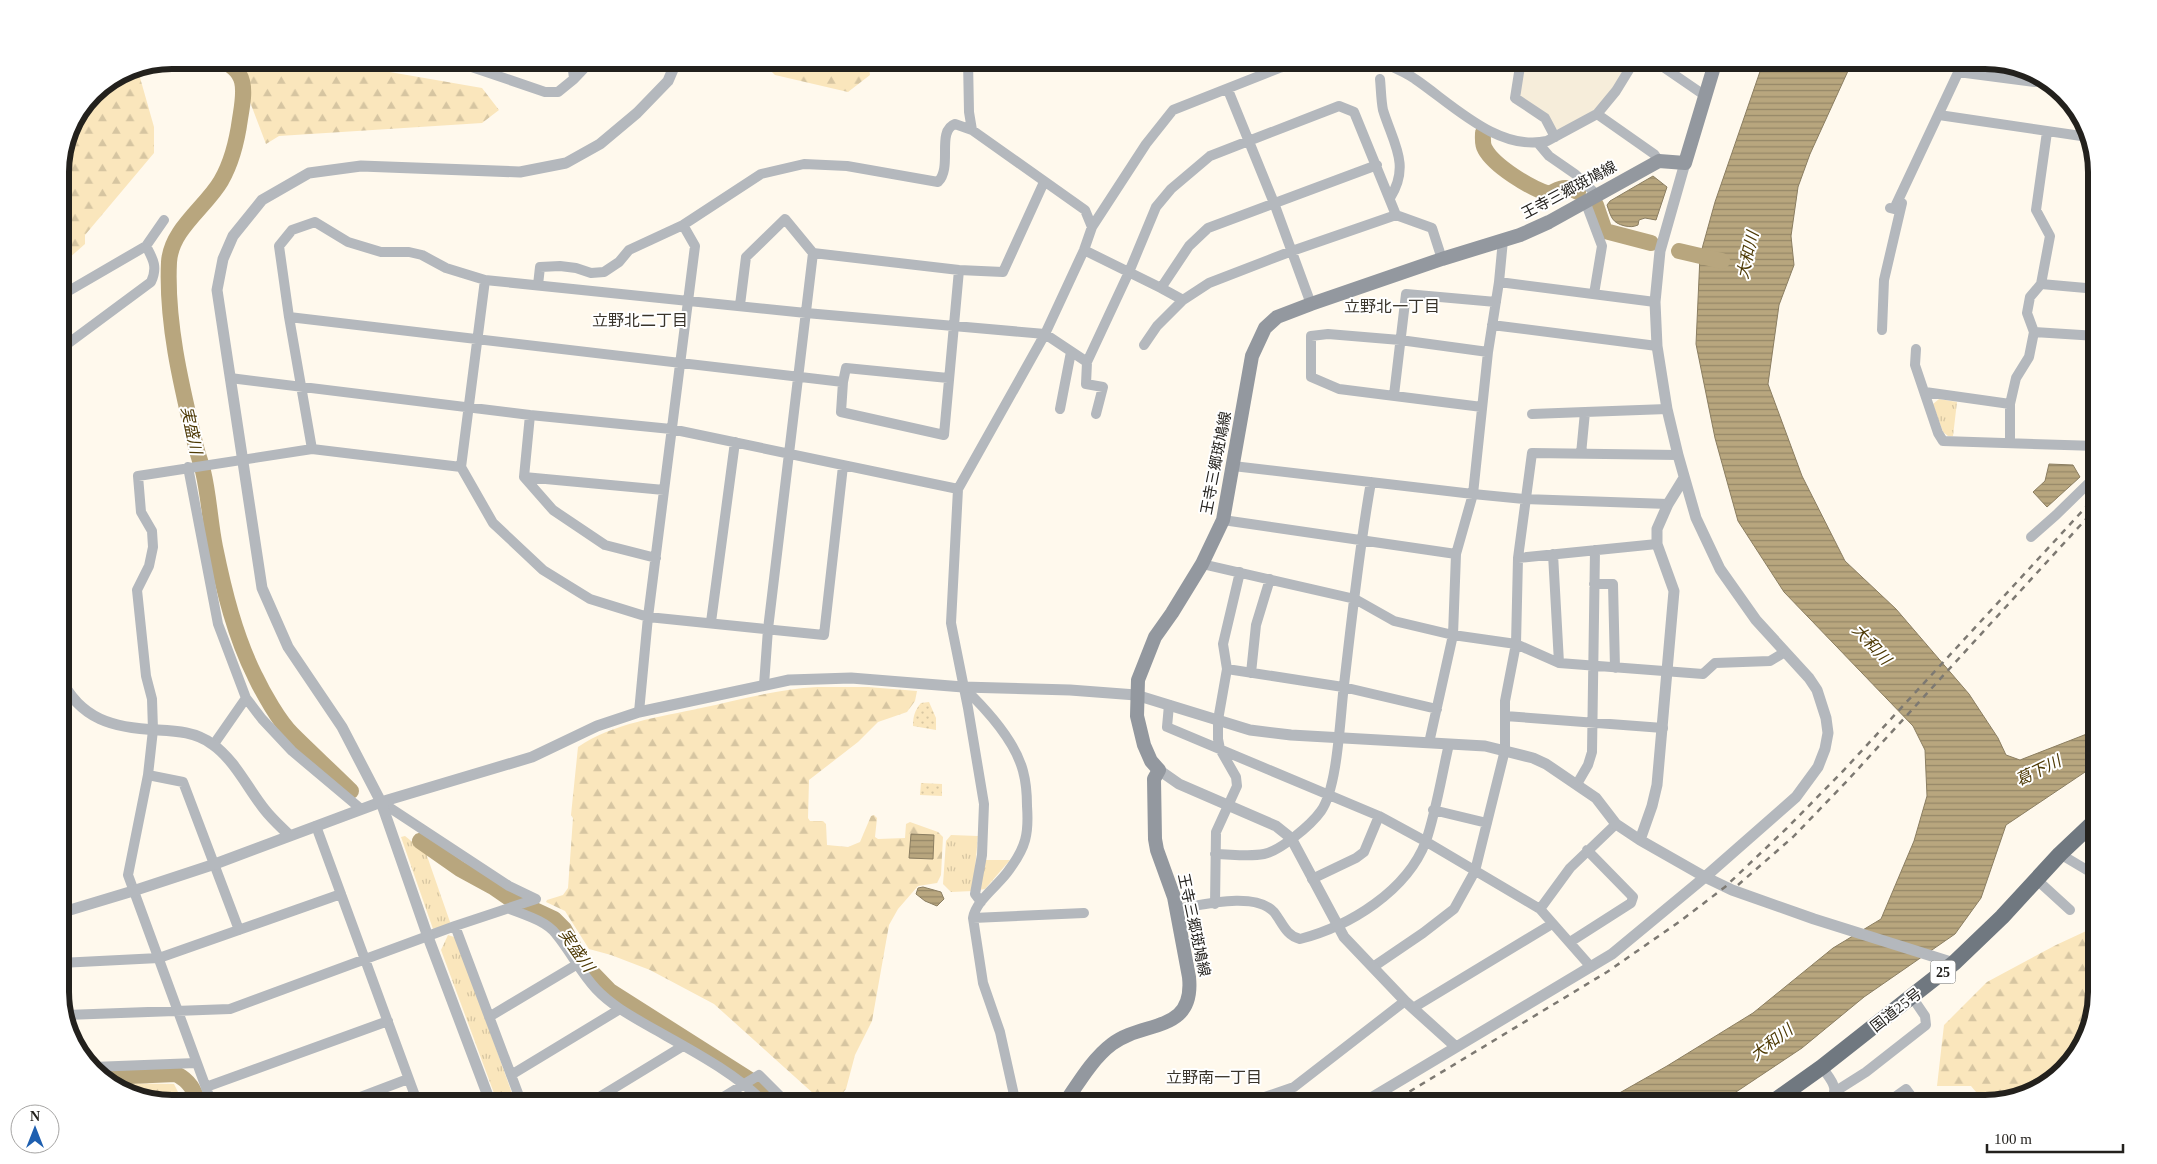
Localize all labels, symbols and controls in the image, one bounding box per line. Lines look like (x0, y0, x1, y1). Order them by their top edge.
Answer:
street label: 王寺三郷斑鳩線 (1519, 158, 1619, 222)
water label: 大和川 (1734, 228, 1762, 280)
district label: 立野北一丁目 (1344, 298, 1440, 315)
district label: 立野北二丁目 (592, 312, 688, 329)
water label: 実盛川 (178, 405, 205, 457)
street label: 王寺三郷斑鳩線 (1198, 410, 1234, 516)
water label: 大和川 (1849, 621, 1896, 669)
water label: 葛下川 (2013, 751, 2065, 789)
street label: 王寺三郷斑鳩線 (1175, 872, 1213, 978)
water label: 実盛川 (556, 926, 598, 976)
road number: 25 (1930, 960, 1956, 984)
street label: 国道25号 (1867, 985, 1925, 1035)
water label: 大和川 (1747, 1020, 1797, 1064)
district label: 立野南一丁目 (1166, 1069, 1262, 1086)
north arrow (10, 1104, 60, 1154)
text: N (30, 1109, 40, 1124)
scale bar (1987, 1122, 2123, 1154)
text: 100 m (1994, 1131, 2032, 1147)

